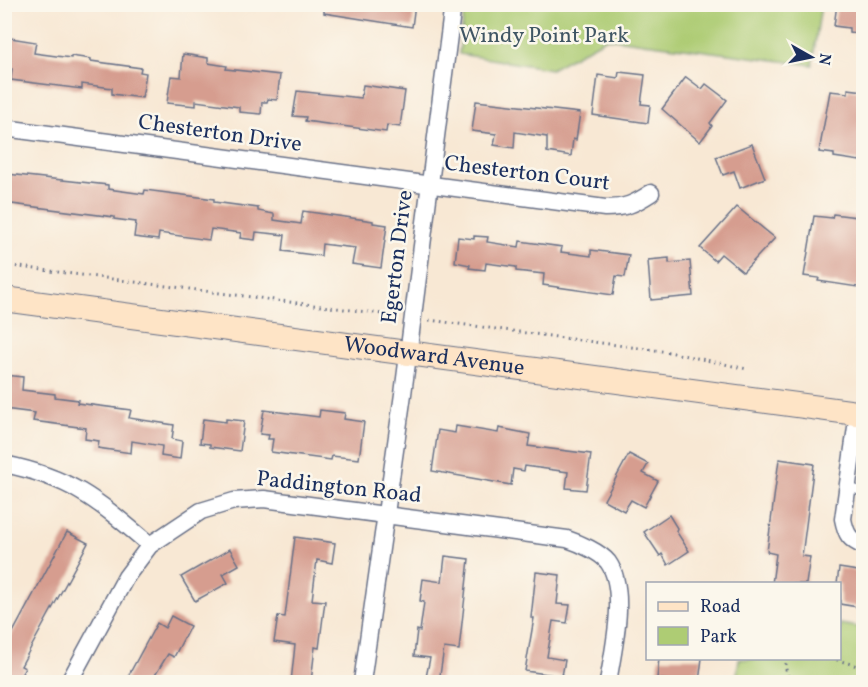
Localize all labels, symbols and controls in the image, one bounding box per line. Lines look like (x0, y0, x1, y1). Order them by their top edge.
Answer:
park label: Windy Point Park (459, 21, 629, 52)
north arrow (781, 27, 841, 87)
text: N (812, 52, 836, 67)
street label: Chesterton Drive (136, 107, 304, 161)
street label: Chesterton Court (442, 148, 612, 200)
street label: Egerton Drive (374, 188, 422, 326)
street label: Woodward Avenue (342, 329, 527, 384)
street label: Paddington Road (255, 464, 423, 512)
legend (646, 582, 841, 660)
text: Road (700, 595, 741, 620)
text: Park (700, 625, 737, 650)

